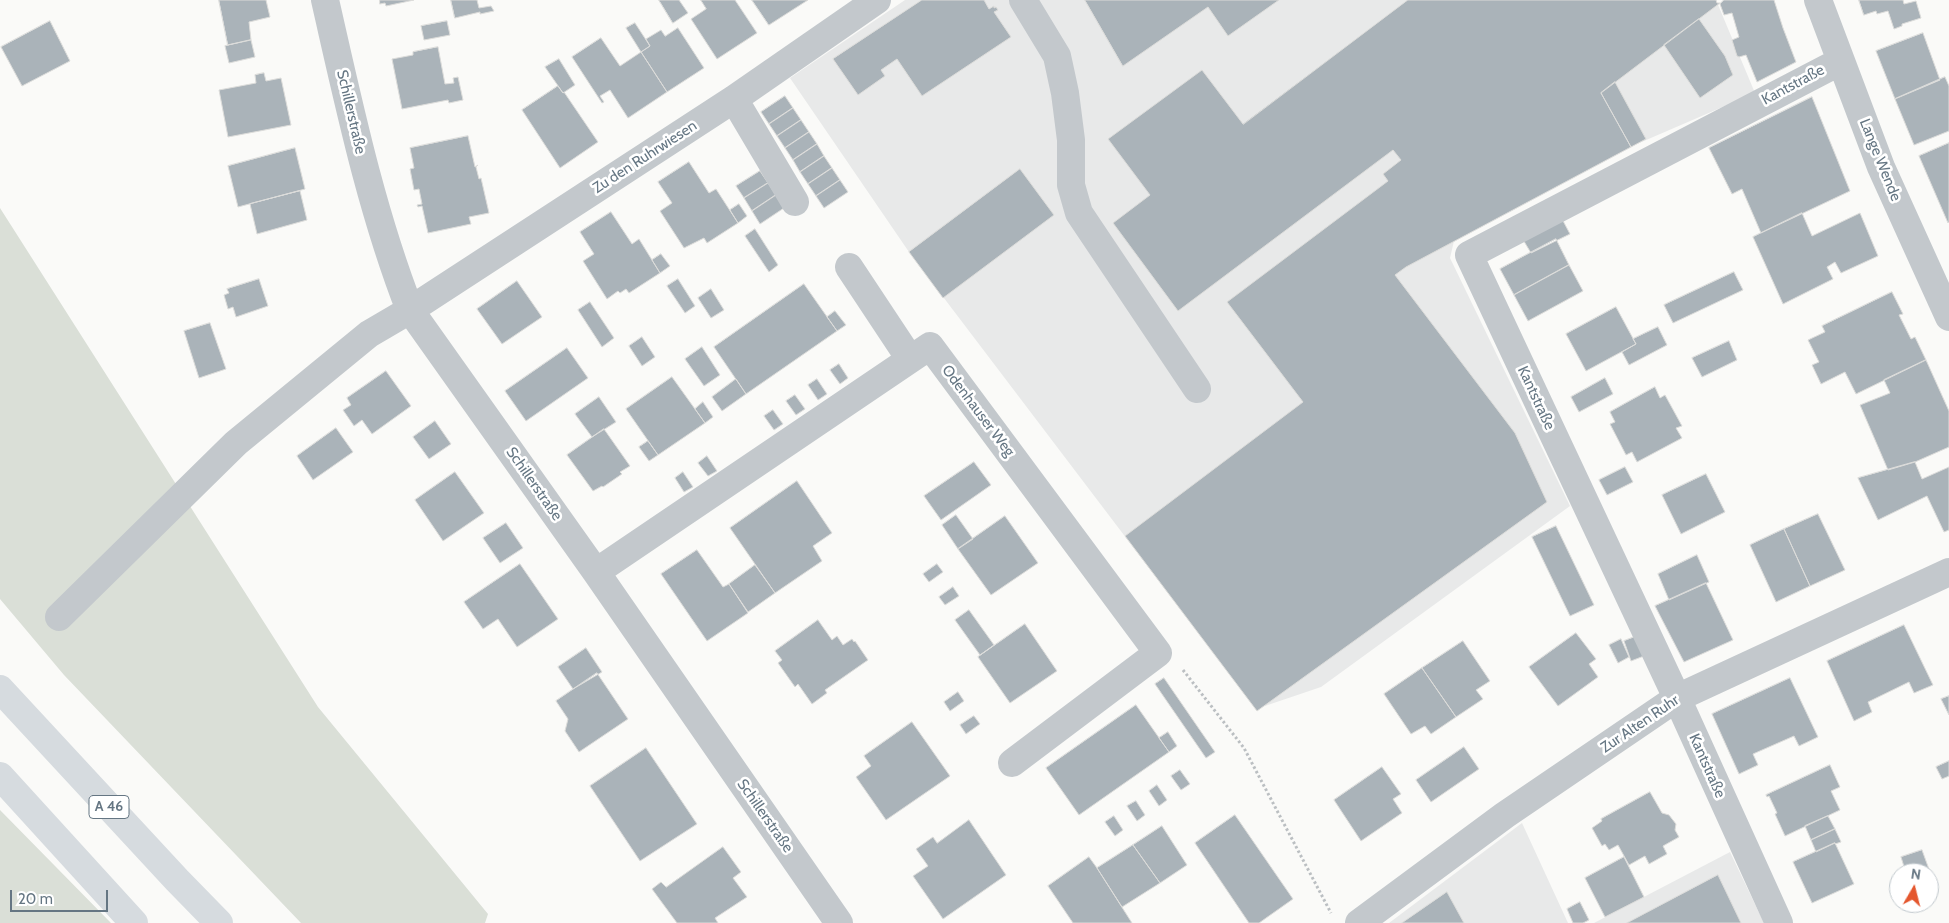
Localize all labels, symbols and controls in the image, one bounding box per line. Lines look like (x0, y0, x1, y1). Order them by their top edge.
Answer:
street label: Kantstraße (1759, 61, 1827, 109)
street label: Schillerstraße (333, 68, 369, 156)
street label: Lange Wende (1855, 116, 1905, 204)
street label: Zu den Ruhrwiesen (590, 117, 700, 197)
street label: Odenhauser Weg (938, 362, 1018, 460)
street label: Kantstraße (1513, 363, 1559, 433)
street label: Schillerstraße (502, 444, 566, 524)
street label: Zur Alten Ruhr (1598, 691, 1682, 757)
street label: Kantstraße (1685, 731, 1729, 801)
street label: Schillerstraße (733, 776, 797, 856)
road number: A 46 (89, 796, 129, 819)
north arrow (1889, 863, 1939, 913)
text: N (1910, 865, 1922, 884)
scale bar (12, 880, 110, 912)
text: 20 m (18, 890, 53, 908)

